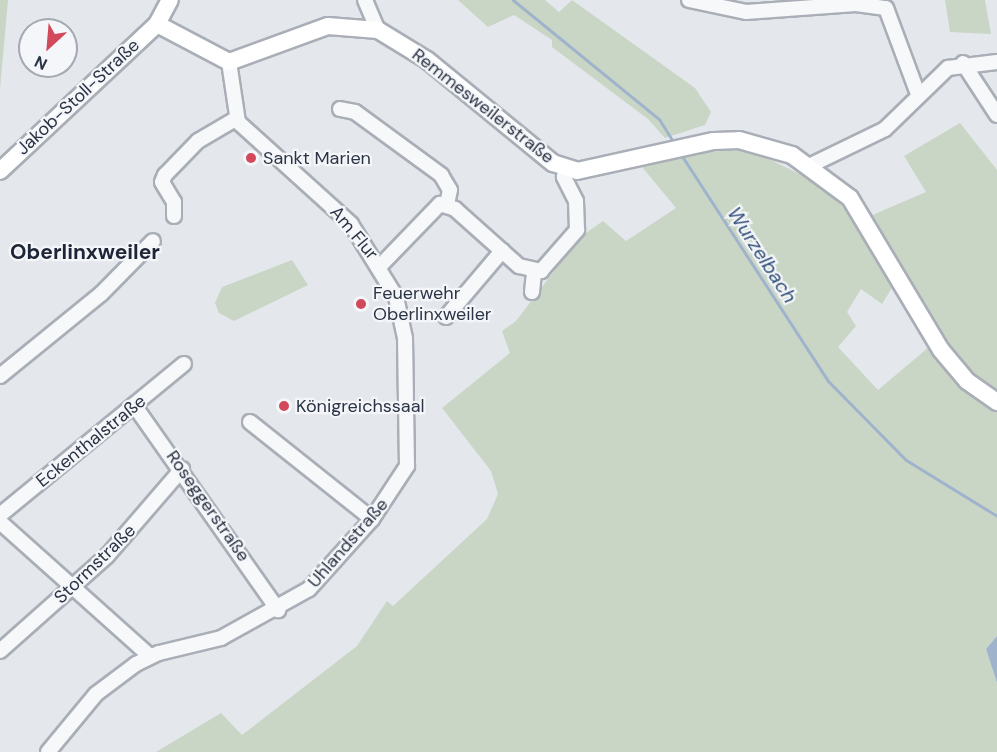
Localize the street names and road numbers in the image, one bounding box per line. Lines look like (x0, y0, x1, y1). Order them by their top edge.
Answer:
street label: Jakob-Stoll-Straße (12, 34, 144, 160)
street label: Remmesweilerstraße (408, 44, 558, 168)
street label: Am Flur (325, 202, 383, 264)
street label: Eckenthalstraße (32, 390, 150, 492)
street label: Roseggerstraße (162, 446, 254, 566)
street label: Uhlandstraße (303, 494, 393, 592)
street label: Stormstraße (50, 520, 140, 608)

